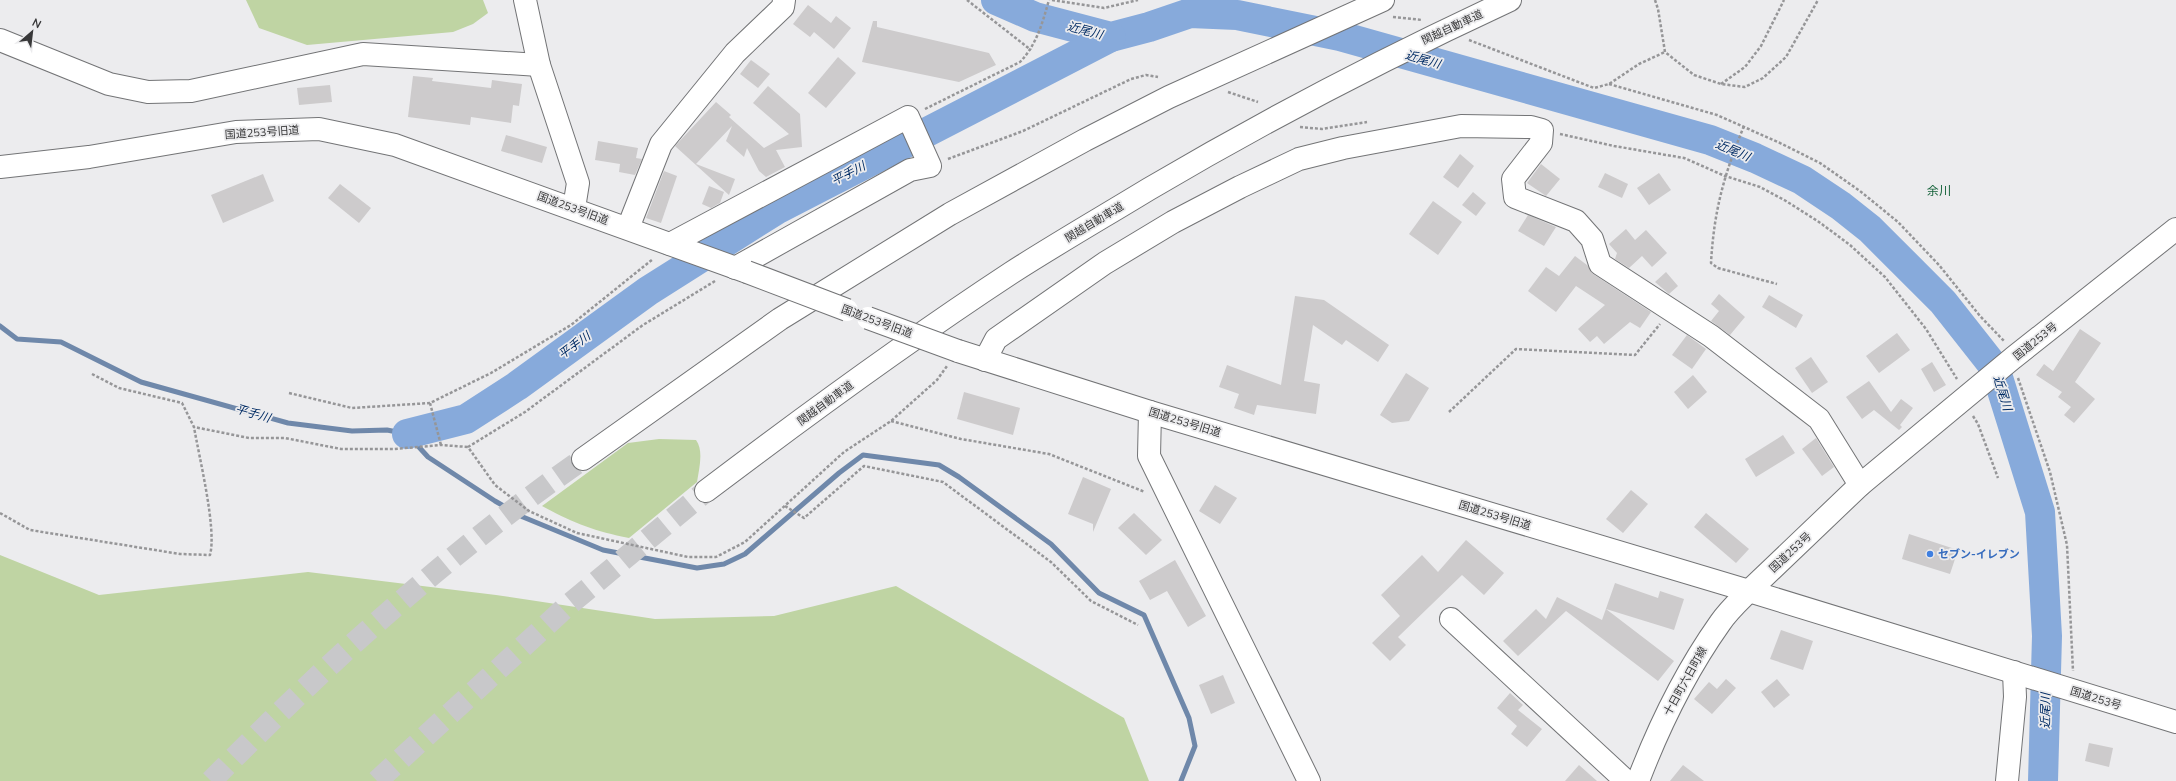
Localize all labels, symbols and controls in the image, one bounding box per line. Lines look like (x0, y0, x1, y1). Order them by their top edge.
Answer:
street label: 関越自動車道 (1419, 7, 1485, 47)
north arrow (12, 12, 52, 52)
text: N (30, 15, 44, 31)
water label: 近尾川 (1066, 18, 1106, 42)
water label: 近尾川 (1404, 47, 1444, 72)
street label: 国道253号旧道 (224, 122, 300, 142)
water label: 近尾川 (1713, 136, 1754, 165)
water label: 平手川 (829, 157, 869, 188)
district label: 余川 (1927, 183, 1951, 198)
street label: 国道253号旧道 (535, 189, 611, 227)
street label: 関越自動車道 (1062, 199, 1126, 245)
street label: 国道253号旧道 (839, 302, 915, 340)
street label: 国道253号 (2010, 319, 2060, 363)
water label: 平手川 (555, 327, 595, 362)
water label: 近尾川 (1991, 374, 2016, 414)
street label: 関越自動車道 (794, 378, 856, 428)
water label: 平手川 (234, 401, 274, 426)
street label: 国道253号旧道 (1147, 404, 1223, 440)
street label: 国道253号旧道 (1457, 497, 1533, 533)
street label: 国道253号 (1766, 529, 1814, 575)
place label: セブン-イレブン (1938, 547, 2020, 561)
marker: セブン-イレブン (1925, 549, 1935, 559)
street label: 十日町六日町線 (1660, 644, 1710, 718)
street label: 国道253号 (2069, 684, 2123, 712)
water label: 近尾川 (2037, 691, 2053, 729)

